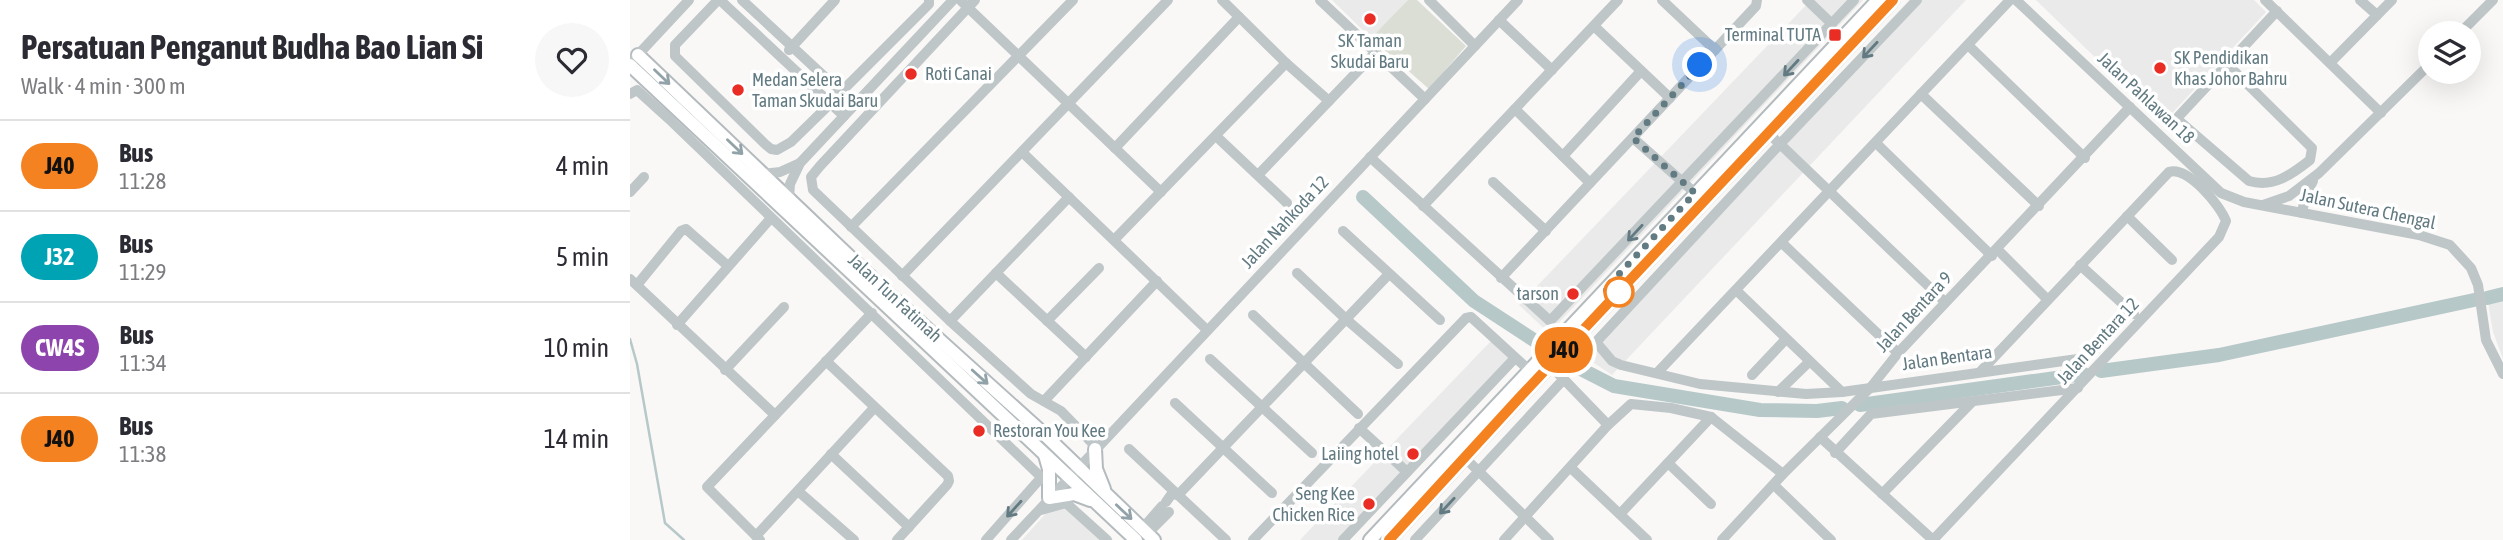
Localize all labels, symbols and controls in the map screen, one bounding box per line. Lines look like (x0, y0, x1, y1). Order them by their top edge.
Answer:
marker: SK Taman Skudai Baru (1362, 11, 1378, 27)
map controls (2418, 21, 2481, 84)
button: layers (2418, 21, 2481, 84)
button: heart (535, 23, 609, 97)
place label: Terminal TUTA (1725, 24, 1821, 45)
marker: Terminal TUTA (1827, 27, 1843, 43)
text: Persatuan Penganut Budha Bao Lian Si (21, 28, 483, 66)
place label: SK Taman Skudai Baru (1331, 30, 1409, 72)
one-way arrow (1862, 41, 1878, 59)
your location (1682, 47, 1717, 82)
place label: SK Pendidikan Khas Johor Bahru (2174, 47, 2288, 89)
street label: Jalan Pahlawan 18 (2094, 48, 2199, 148)
one-way arrow (1782, 59, 1799, 76)
marker: SK Pendidikan Khas Johor Bahru (2152, 60, 2168, 76)
place label: Roti Canai (925, 63, 992, 84)
marker: Roti Canai (903, 66, 919, 82)
one-way arrow (653, 69, 670, 86)
place label: Medan Selera Taman Skudai Baru (752, 69, 878, 111)
text: Walk · 4 min · 300 m (21, 73, 185, 99)
marker: Medan Selera Taman Skudai Baru (730, 82, 746, 98)
text: Bus (119, 138, 153, 168)
one-way arrow (727, 139, 744, 156)
text: 4 min (556, 151, 609, 181)
text: J40 (44, 152, 75, 179)
text: 11:28 (119, 168, 166, 194)
street label: Jalan Nahkoda 12 (1237, 171, 1333, 272)
street label: Jalan Sutera Chengal (2298, 184, 2438, 233)
one-way arrow (1626, 224, 1643, 241)
text: Bus (119, 229, 153, 259)
text: 5 min (556, 242, 609, 272)
text: J32 (44, 243, 75, 270)
street label: Jalan Tun Fatimah (844, 249, 946, 346)
text: 11:29 (119, 259, 166, 285)
street label: Jalan Bentara 9 (1871, 267, 1957, 357)
unlabelled marker (1604, 277, 1634, 307)
place label: tarson (1517, 283, 1559, 304)
marker: tarson (1565, 286, 1581, 302)
street label: Jalan Bentara 12 (2052, 293, 2143, 388)
text: Bus (120, 320, 154, 350)
line badge: J40 (1524, 327, 1604, 373)
text: 10 min (544, 333, 609, 363)
text: CW4S (35, 334, 85, 361)
text: J40 (1549, 336, 1579, 363)
street label: Jalan Bentara (1901, 341, 1993, 375)
text: 11:34 (120, 350, 167, 376)
one-way arrow (971, 368, 988, 385)
text: Bus (119, 411, 153, 441)
place label: Restoran You Kee (993, 420, 1106, 441)
marker: Restoran You Kee (971, 423, 987, 439)
text: 14 min (544, 424, 609, 454)
text: J40 (44, 425, 75, 452)
text: 11:38 (119, 441, 166, 467)
place label: Laiing hotel (1321, 443, 1399, 464)
marker: Laiing hotel (1405, 446, 1421, 462)
place label: Seng Kee Chicken Rice (1272, 483, 1355, 525)
marker: Seng Kee Chicken Rice (1361, 496, 1377, 512)
one-way arrow (1438, 497, 1455, 514)
one-way arrow (1005, 500, 1022, 517)
one-way arrow (1115, 504, 1132, 521)

